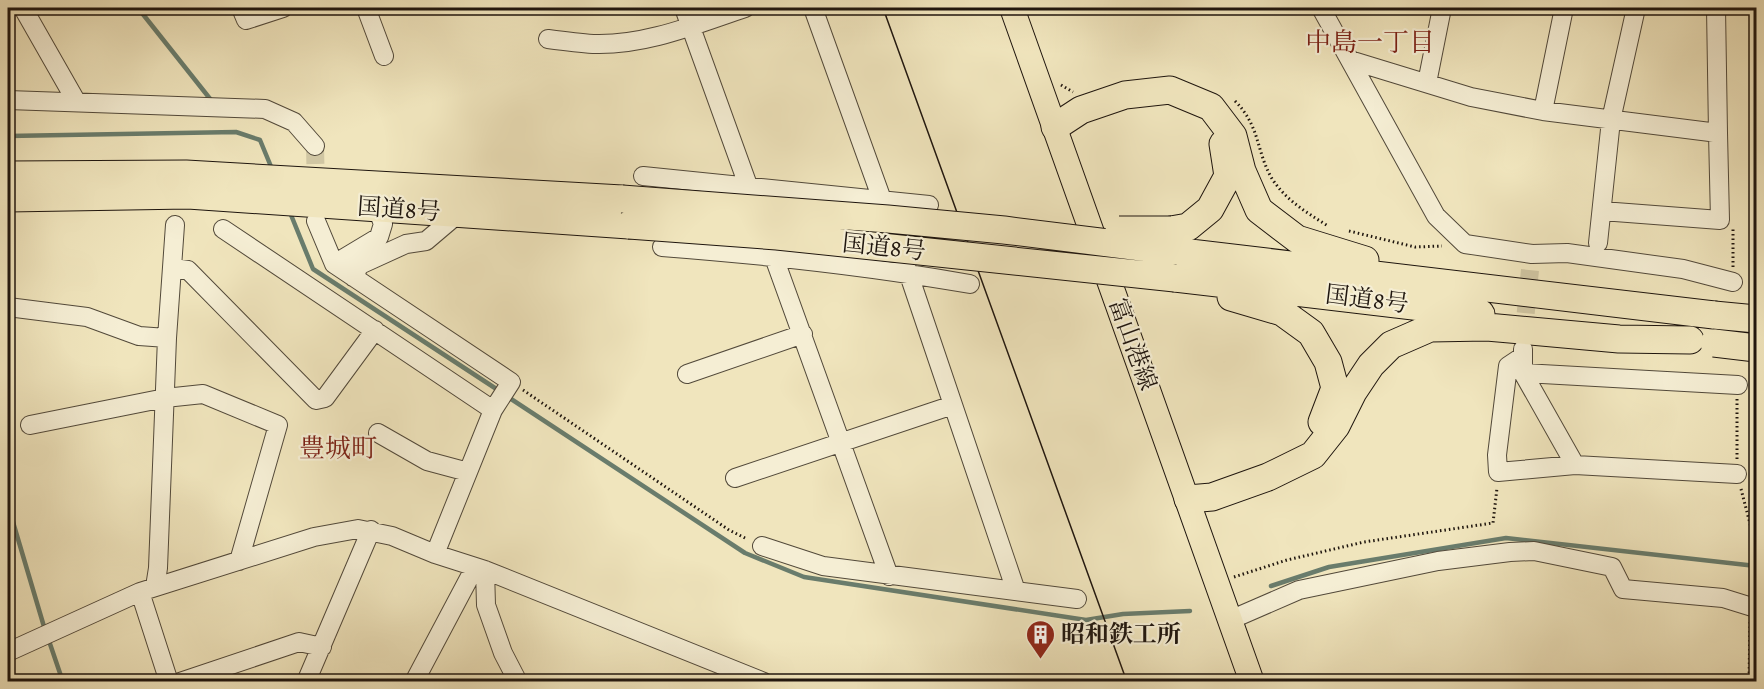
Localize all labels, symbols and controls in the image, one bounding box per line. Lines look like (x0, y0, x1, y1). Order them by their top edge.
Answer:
district label: 中島一丁目 (1305, 25, 1435, 60)
street label: 国道8号 (356, 190, 442, 228)
street label: 国道8号 (841, 227, 927, 267)
street label: 国道8号 (1324, 278, 1410, 320)
street label: 富山港線 (1102, 293, 1164, 395)
district label: 豊城町 (299, 431, 377, 466)
building icon: 昭和鉄工所 (1024, 618, 1056, 660)
place label: 昭和鉄工所 (1061, 618, 1181, 650)

